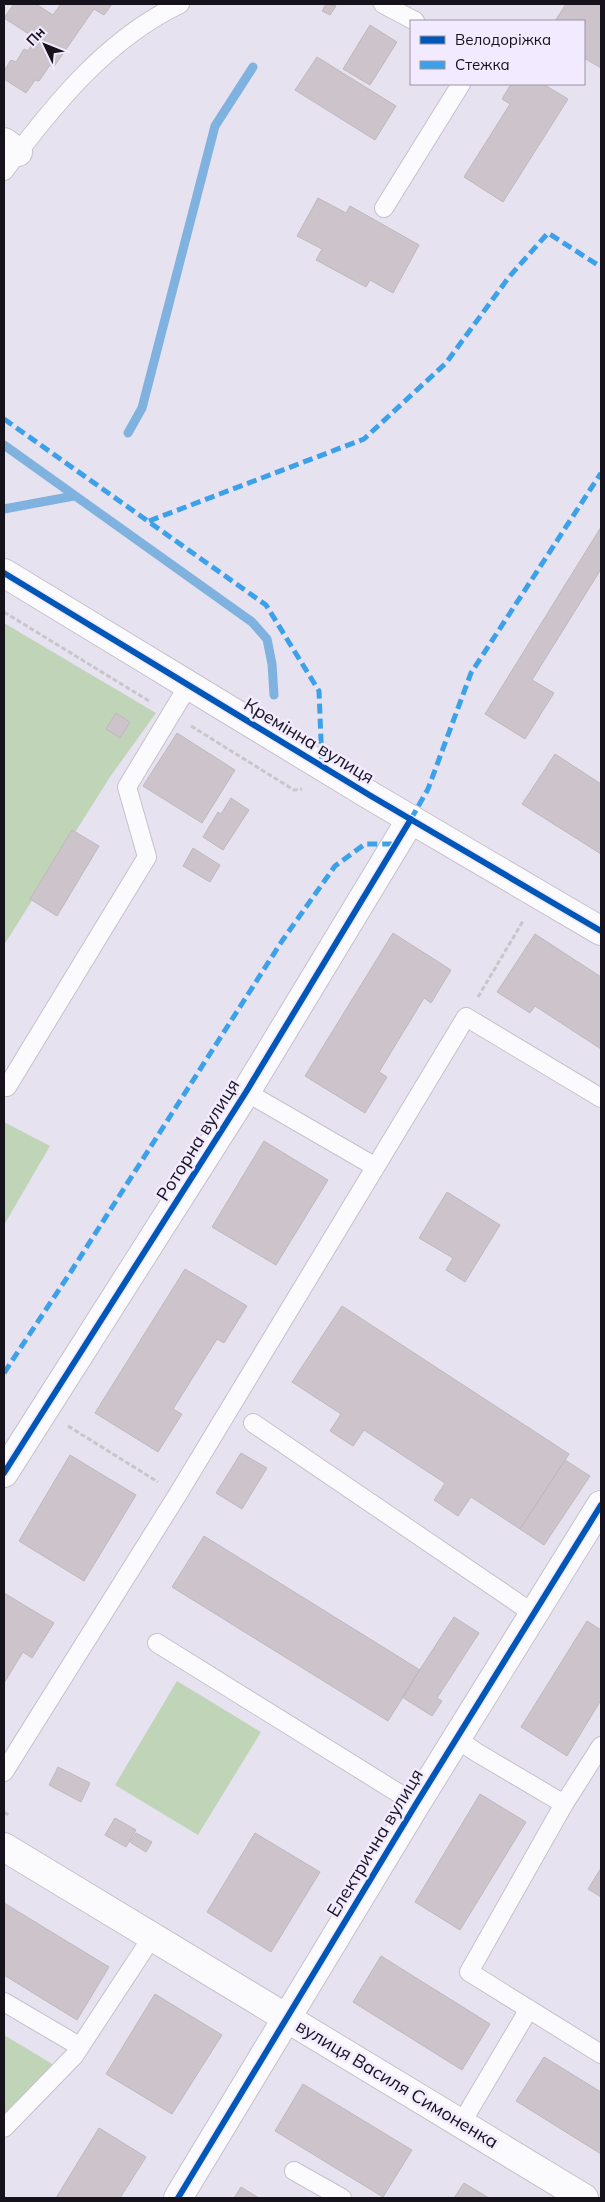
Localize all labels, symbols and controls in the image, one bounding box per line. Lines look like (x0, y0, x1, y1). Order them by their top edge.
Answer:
north arrow (20, 20, 70, 70)
legend (410, 20, 585, 85)
text: Пн (22, 23, 49, 49)
text: Велодоріжка (455, 30, 551, 49)
text: Стежка (455, 55, 510, 74)
street label: Кремінна вулиця (240, 693, 379, 789)
street label: Роторна вулиця (151, 1075, 244, 1205)
street label: Електрична вулиця (321, 1765, 428, 1921)
street label: вулиця Василя Симоненка (292, 2014, 503, 2153)

